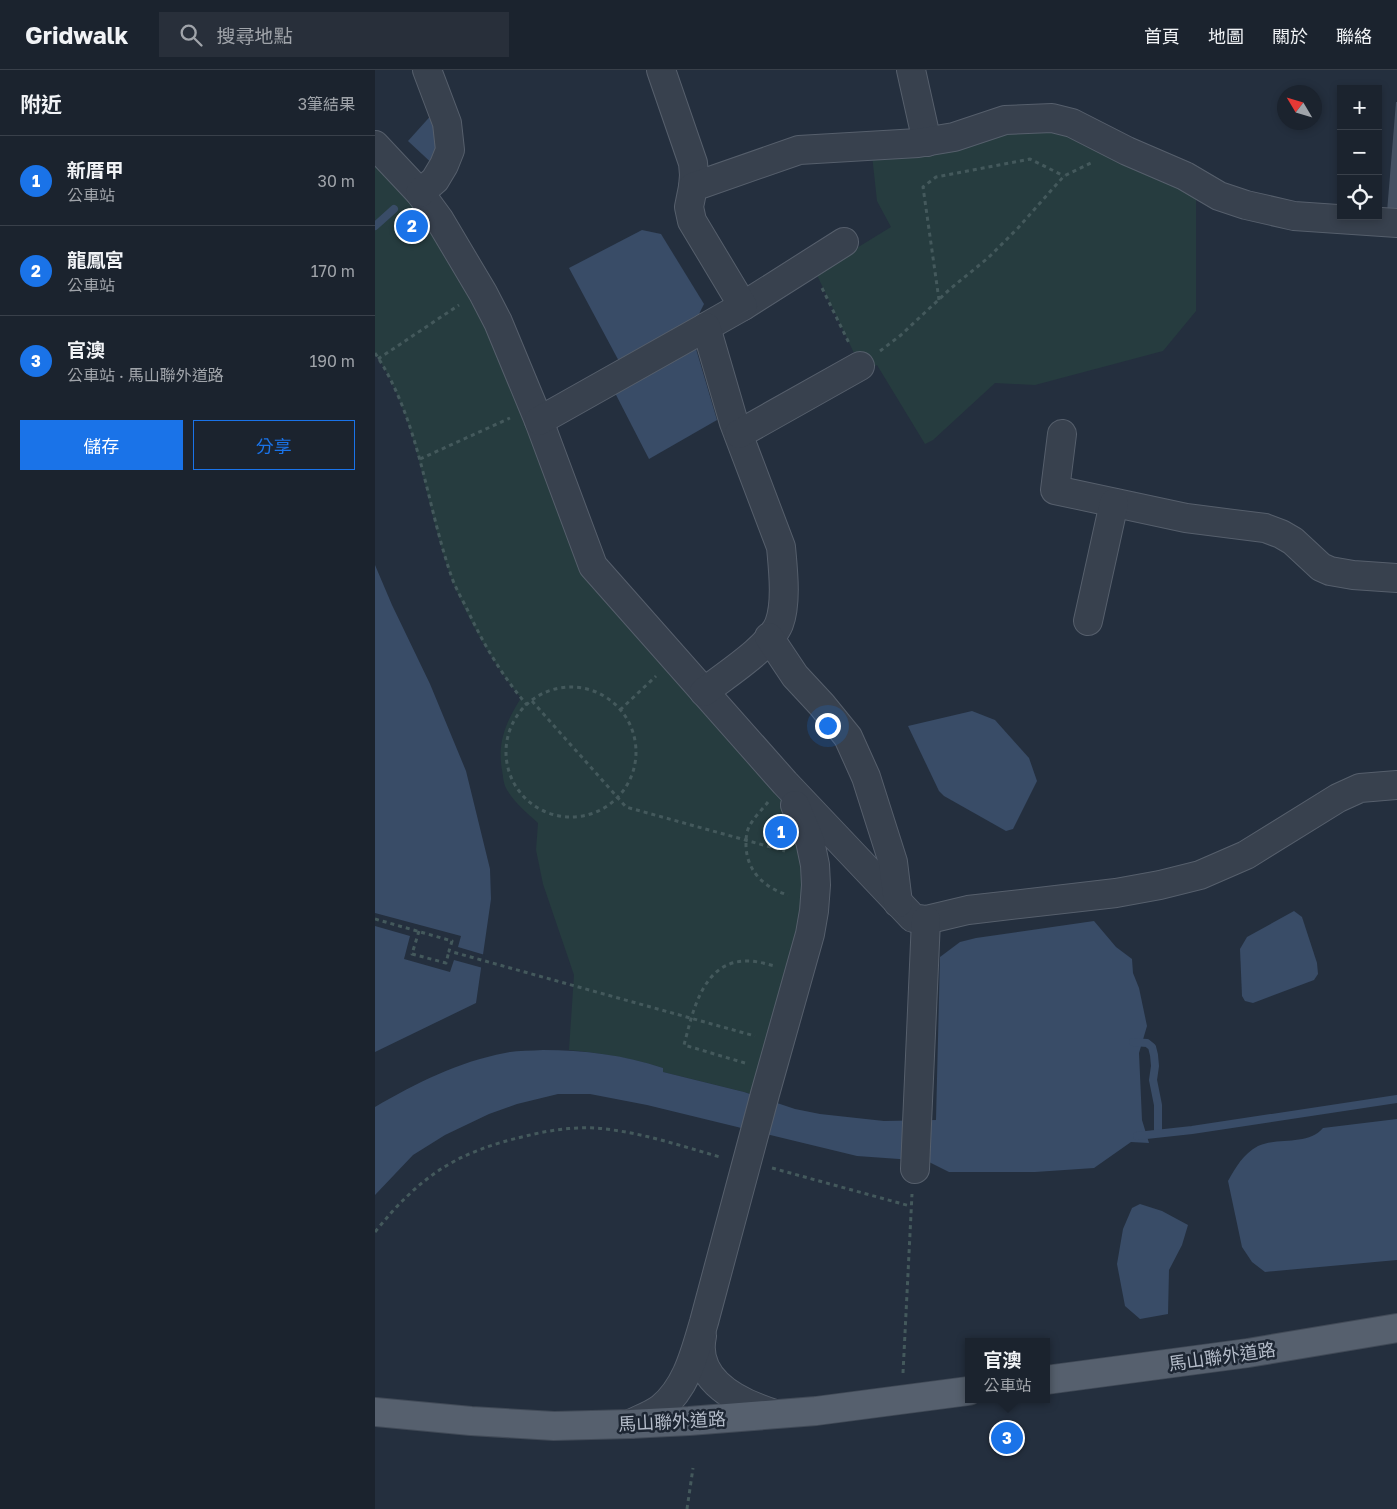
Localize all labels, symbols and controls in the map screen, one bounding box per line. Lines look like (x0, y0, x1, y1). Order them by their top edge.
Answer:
search box (159, 12, 509, 57)
text: Gridwalk (25, 20, 129, 49)
icon: search (177, 21, 205, 49)
text: 搜尋地點 (217, 24, 293, 47)
text: 首頁 (1144, 25, 1180, 47)
text: 地圖 (1208, 25, 1244, 47)
text: 關於 (1272, 25, 1308, 47)
text: 聯絡 (1336, 25, 1372, 47)
north arrow (1277, 85, 1322, 130)
map controls (1337, 85, 1382, 220)
button: + (1337, 85, 1382, 130)
text: 附近 (20, 91, 62, 117)
text: 3筆結果 (298, 94, 355, 114)
button: − (1337, 130, 1382, 175)
text: 新厝甲 (67, 158, 124, 181)
text: 1 (32, 171, 40, 191)
text: 30 m (318, 171, 355, 191)
button: locate (1337, 175, 1382, 220)
text: 公車站 (67, 185, 115, 205)
pin: 2 (396, 207, 428, 245)
text: 龍鳳宮 (67, 248, 124, 271)
text: 2 (31, 261, 41, 281)
text: 170 m (311, 261, 355, 281)
text: 公車站 (67, 275, 115, 295)
text: 官澳 (67, 338, 105, 361)
text: 3 (31, 351, 41, 371)
text: 190 m (309, 351, 355, 371)
text: 公車站 · 馬山聯外道路 (67, 365, 224, 385)
button: 儲存 (20, 420, 183, 470)
button: 分享 (193, 420, 355, 470)
your location (815, 713, 841, 739)
pin: 1 (765, 813, 797, 851)
popup (965, 1338, 1050, 1403)
street label: 馬山聯外道路 (1167, 1338, 1277, 1374)
text: 官澳 (983, 1348, 1022, 1371)
text: 公車站 (983, 1375, 1032, 1395)
street label: 馬山聯外道路 (617, 1407, 727, 1435)
pin: 3 (991, 1419, 1023, 1457)

